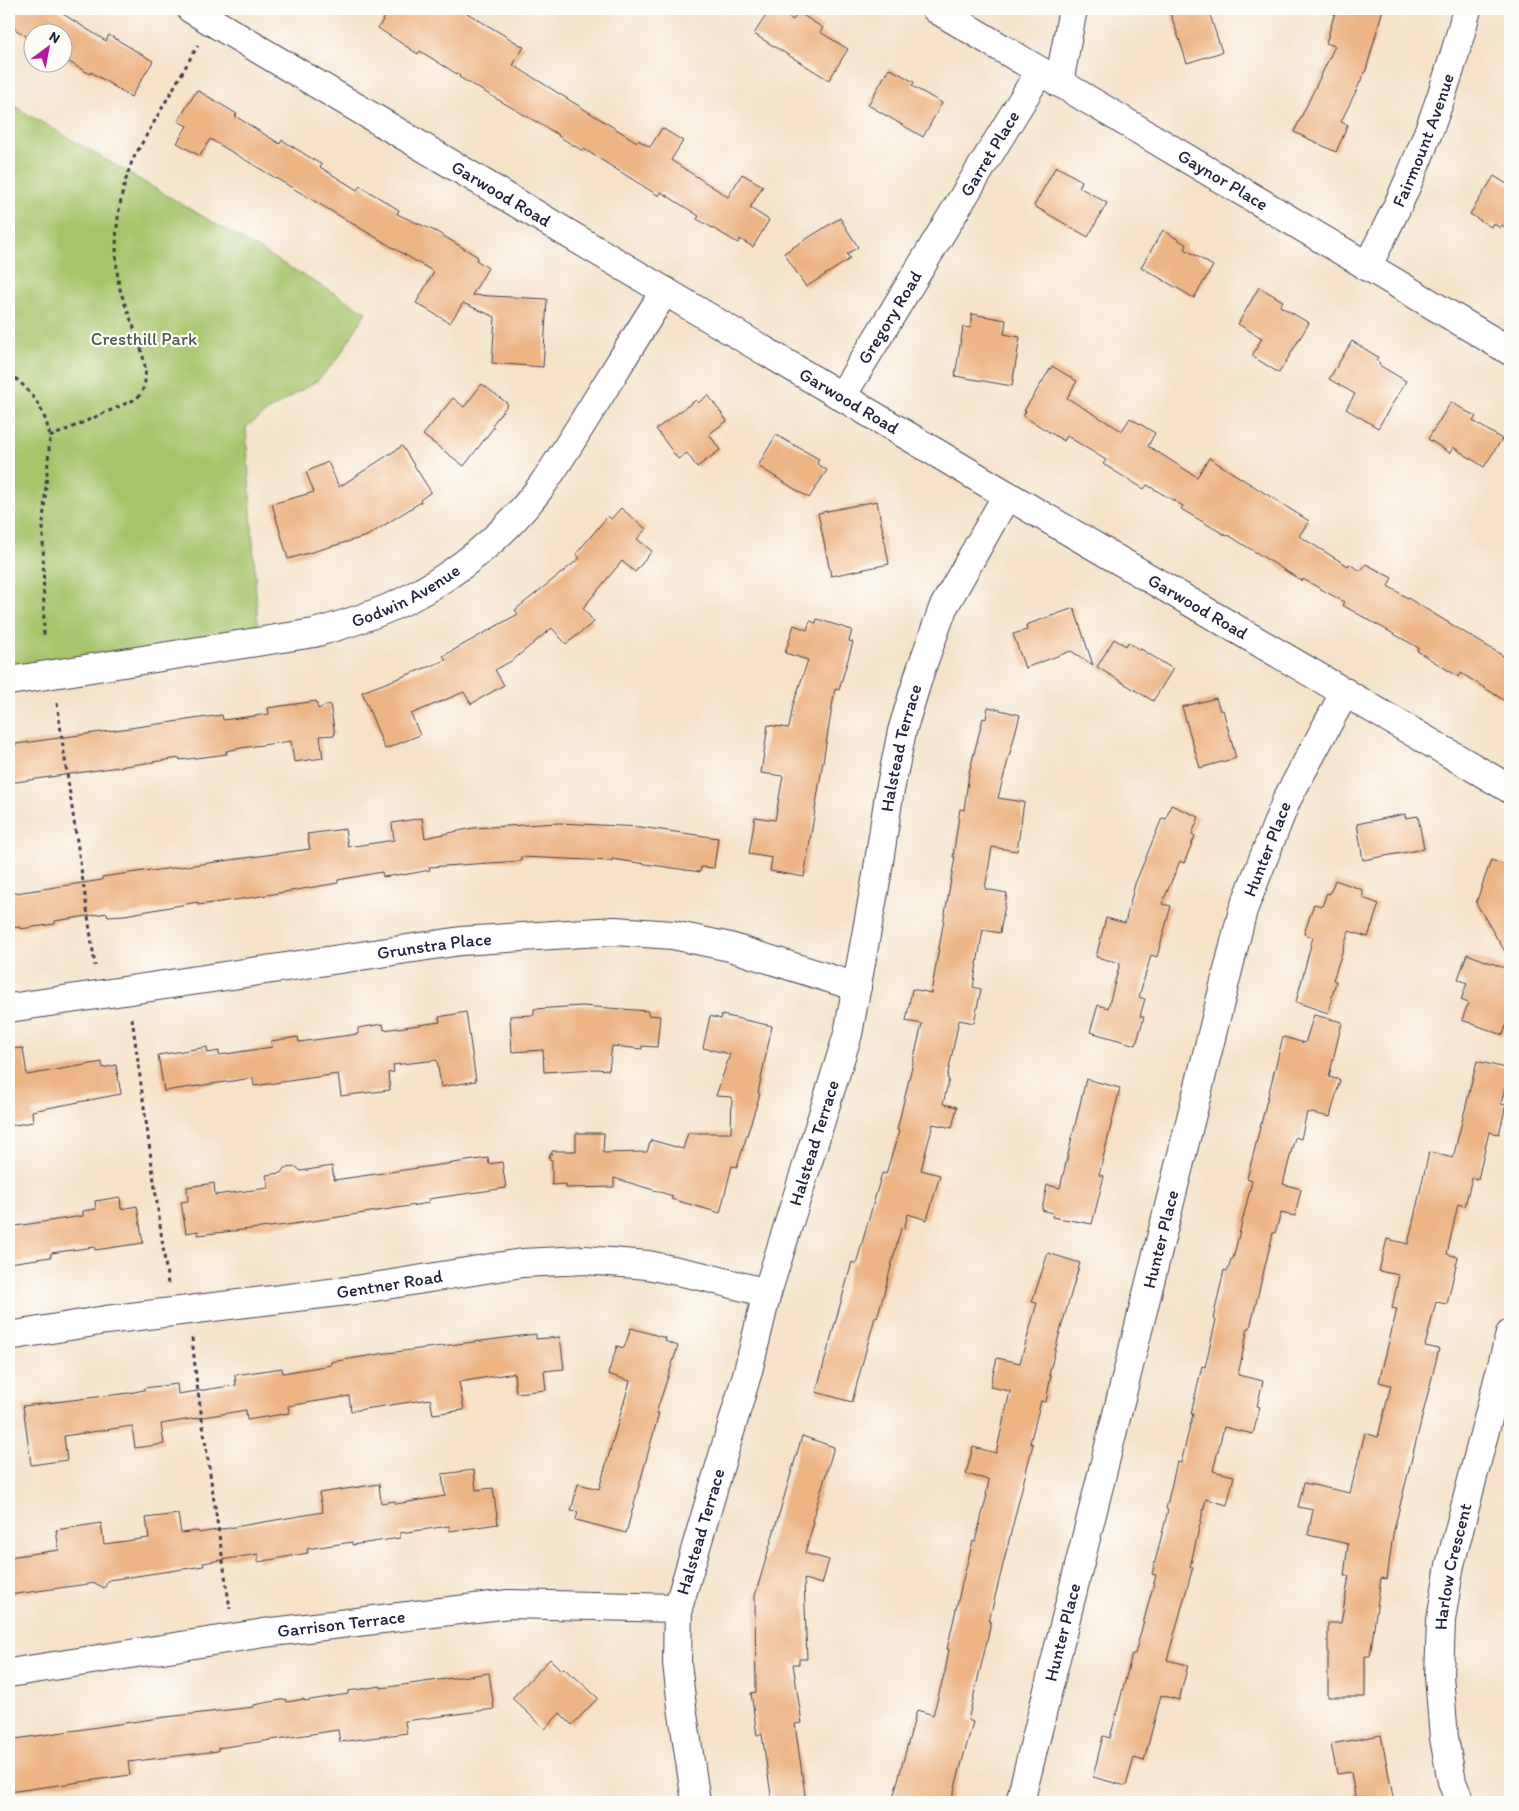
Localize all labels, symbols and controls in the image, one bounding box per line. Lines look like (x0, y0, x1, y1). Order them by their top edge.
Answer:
north arrow (22, 22, 72, 72)
text: N (46, 28, 63, 47)
street label: Fairmount Avenue (1387, 71, 1459, 211)
street label: Garret Place (955, 106, 1024, 200)
street label: Gaynor Place (1174, 145, 1272, 215)
street label: Garwood Road (447, 156, 555, 232)
street label: Gregory Road (853, 266, 927, 368)
park label: Cresthill Park (91, 328, 197, 350)
street label: Garwood Road (795, 363, 903, 439)
street label: Godwin Avenue (348, 559, 464, 632)
street label: Garwood Road (1144, 569, 1252, 644)
street label: Halstead Terrace (876, 682, 927, 813)
street label: Hunter Place (1238, 798, 1296, 900)
street label: Grunstra Place (376, 928, 492, 964)
street label: Halstead Terrace (784, 1077, 844, 1208)
street label: Hunter Place (1138, 1188, 1184, 1291)
street label: Gentner Road (335, 1265, 444, 1303)
street label: Halstead Terrace (672, 1466, 730, 1597)
street label: Harlow Crescent (1430, 1501, 1477, 1630)
street label: Hunter Place (1040, 1581, 1085, 1684)
street label: Garrison Terrace (276, 1605, 407, 1642)

